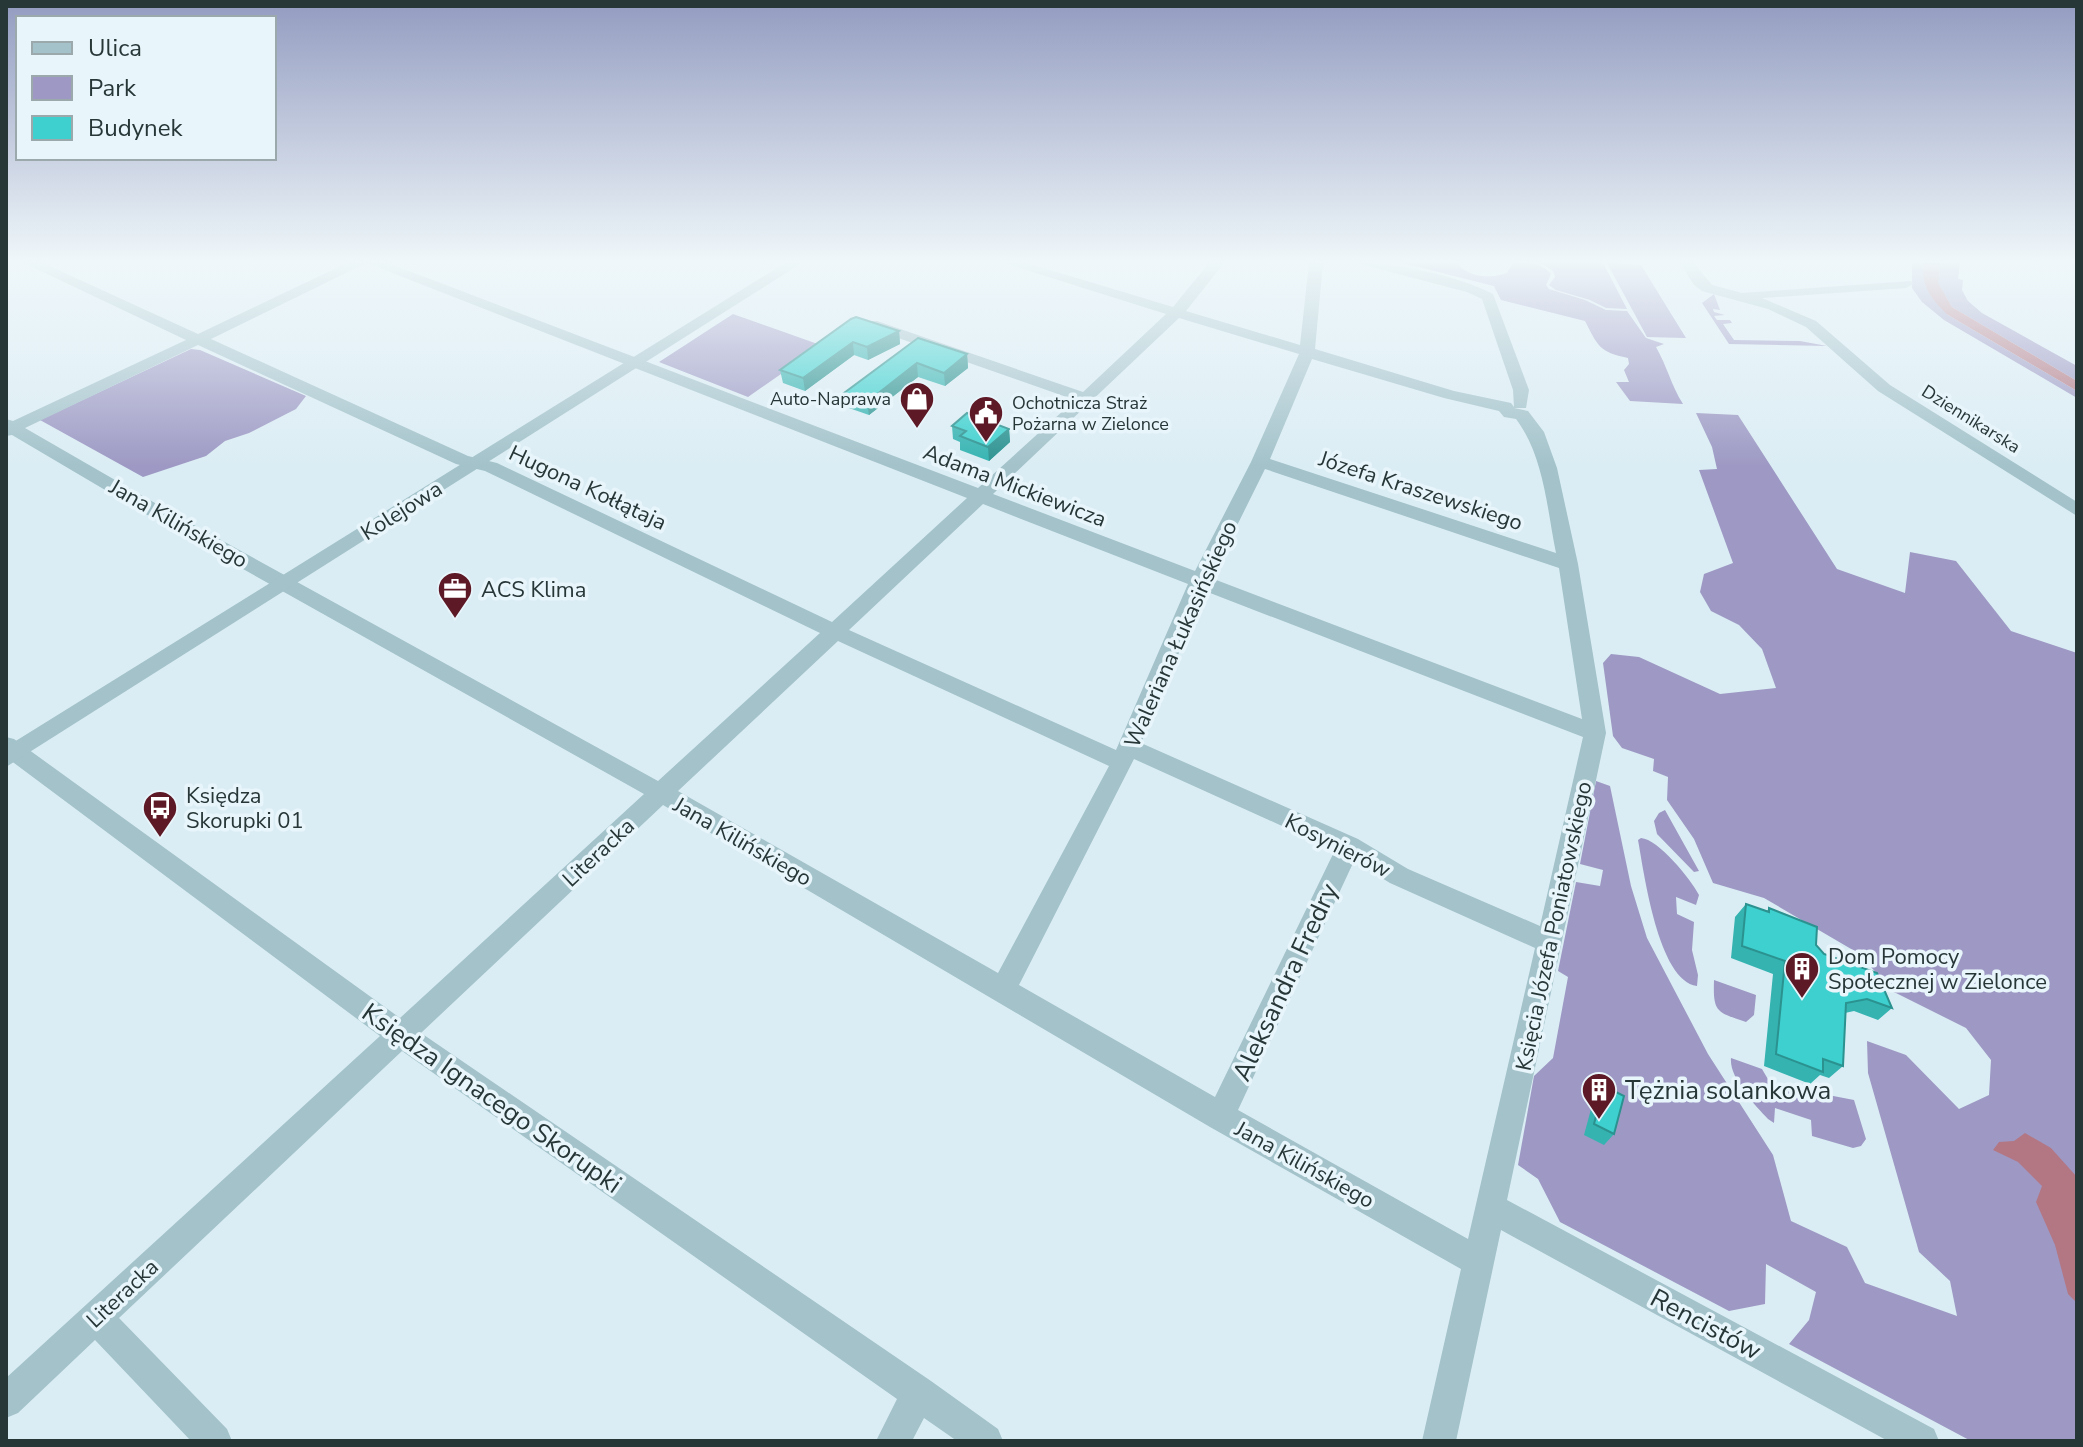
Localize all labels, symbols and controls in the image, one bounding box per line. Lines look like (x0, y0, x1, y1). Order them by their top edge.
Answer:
legend (16, 16, 276, 160)
text: Ulica (88, 32, 142, 64)
text: Park (88, 72, 137, 104)
text: Budynek (88, 112, 183, 144)
street label: Dziennikarska (1917, 379, 2025, 459)
shop icon: Auto-Naprawa (898, 380, 936, 430)
place label: Auto-Naprawa (770, 387, 891, 411)
place label: Ochotnicza Straż Pożarna w Zielonce (1012, 391, 1169, 436)
public building icon: Ochotnicza Straż Pożarna w Zielonce (967, 394, 1005, 444)
street label: Adama Mickiewicza (919, 437, 1111, 535)
street label: Hugona Kołłątaja (504, 438, 671, 538)
street label: Józefa Kraszewskiego (1314, 444, 1526, 538)
street label: Jana Kilińskiego (103, 472, 253, 576)
street label: Kolejowa (355, 474, 448, 548)
street label: Waleriana Łukasińskiego (1117, 516, 1245, 753)
office icon: ACS Klima (436, 570, 474, 620)
place label: ACS Klima (481, 575, 586, 605)
street label: Księcia Józefa Poniatowskiego (1509, 779, 1599, 1074)
place label: Księdza Skorupki 01 (186, 781, 304, 836)
bus stop icon: Księdza Skorupki 01 (141, 789, 179, 839)
street label: Jana Kilińskiego (667, 790, 817, 894)
street label: Kosynierów (1279, 806, 1396, 885)
street label: Literacka (556, 812, 641, 894)
street label: Aleksandra Fredry (1224, 877, 1347, 1087)
place label: Dom Pomocy Społecznej w Zielonce (1828, 942, 2047, 997)
building icon: Dom Pomocy Społecznej w Zielonce (1783, 950, 1821, 1000)
street label: Księdza Ignacego Skorupki (355, 995, 629, 1202)
building icon: Tężnia solankowa (1580, 1071, 1618, 1121)
place label: Tężnia solankowa (1625, 1073, 1831, 1108)
street label: Jana Kilińskiego (1229, 1114, 1380, 1216)
street label: Literacka (80, 1253, 165, 1335)
street label: Rencistów (1644, 1281, 1768, 1368)

